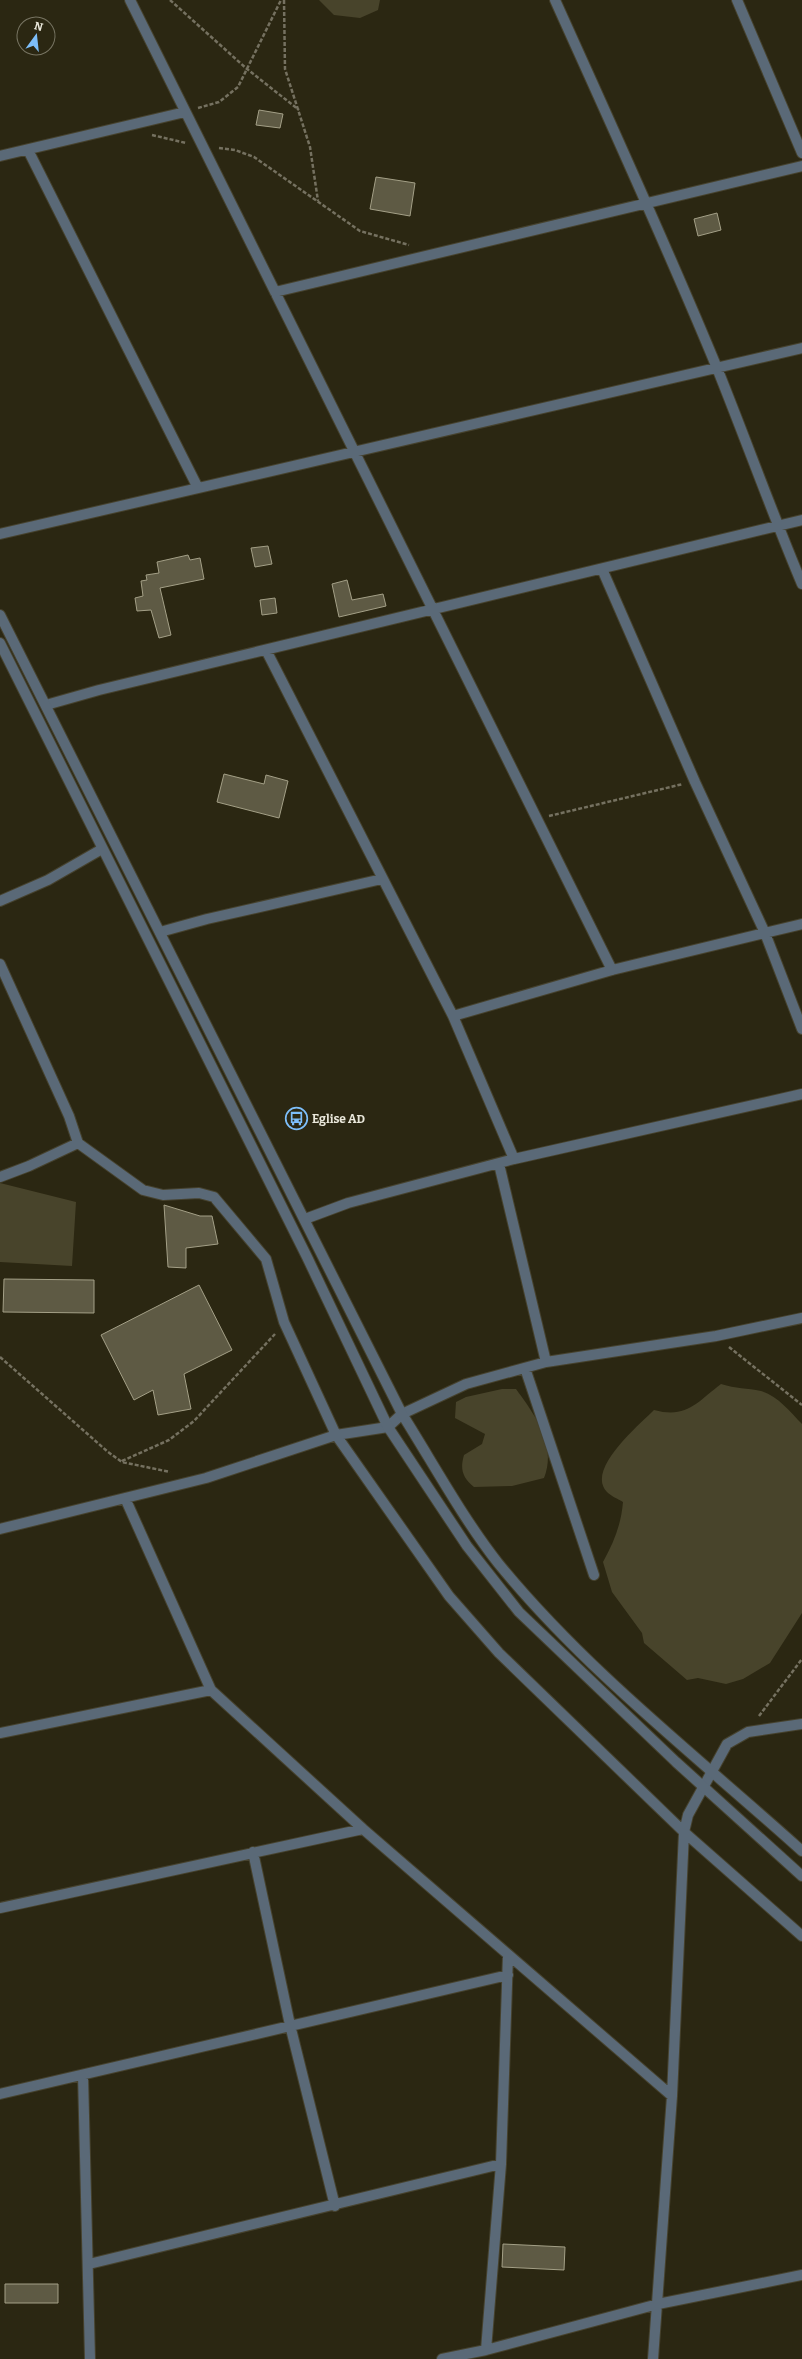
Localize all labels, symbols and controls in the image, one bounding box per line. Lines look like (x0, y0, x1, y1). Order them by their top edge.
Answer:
north arrow (16, 16, 56, 56)
text: N (33, 19, 45, 34)
bus stop icon: Eglise AD (283, 1106, 309, 1132)
place label: Eglise AD (312, 1112, 365, 1126)

